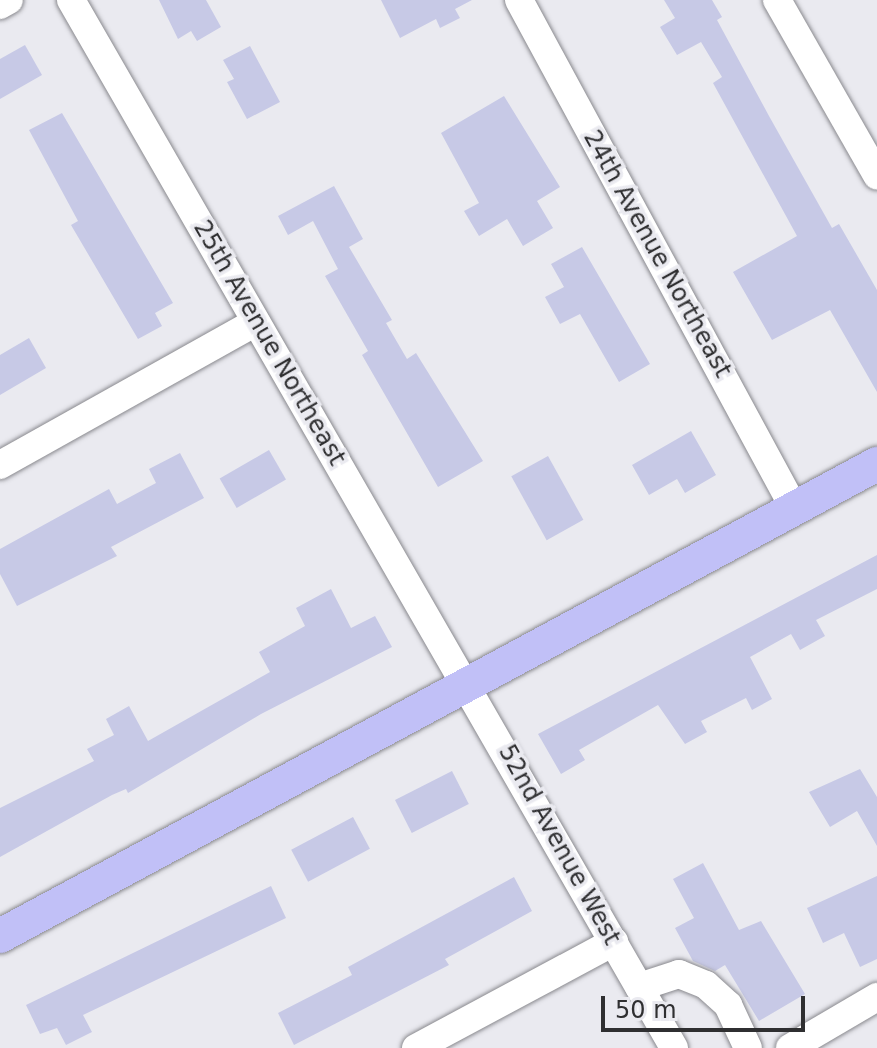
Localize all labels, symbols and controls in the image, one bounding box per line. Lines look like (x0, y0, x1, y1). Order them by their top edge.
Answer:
street label: 24th Avenue Northeast (577, 125, 737, 383)
street label: 25th Avenue Northeast (187, 215, 351, 471)
street label: 52nd Avenue West (492, 740, 626, 950)
scale bar (605, 980, 809, 1030)
text: 50 m (615, 996, 677, 1024)

